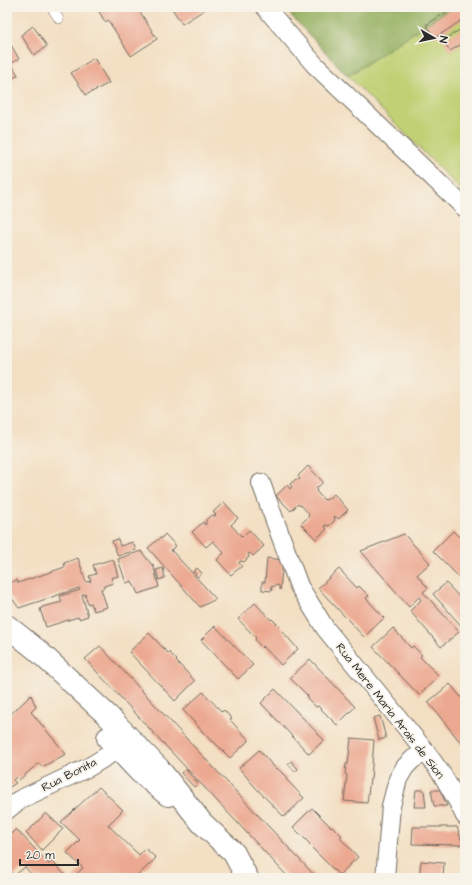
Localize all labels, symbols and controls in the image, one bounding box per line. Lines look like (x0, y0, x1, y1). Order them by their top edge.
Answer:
north arrow (414, 18, 454, 58)
text: N (435, 35, 451, 44)
street label: Rua Mere Maria Arais de Sion (332, 640, 448, 782)
street label: Rua Bonita (39, 754, 99, 796)
scale bar (20, 841, 78, 867)
text: 20 m (26, 847, 55, 864)

